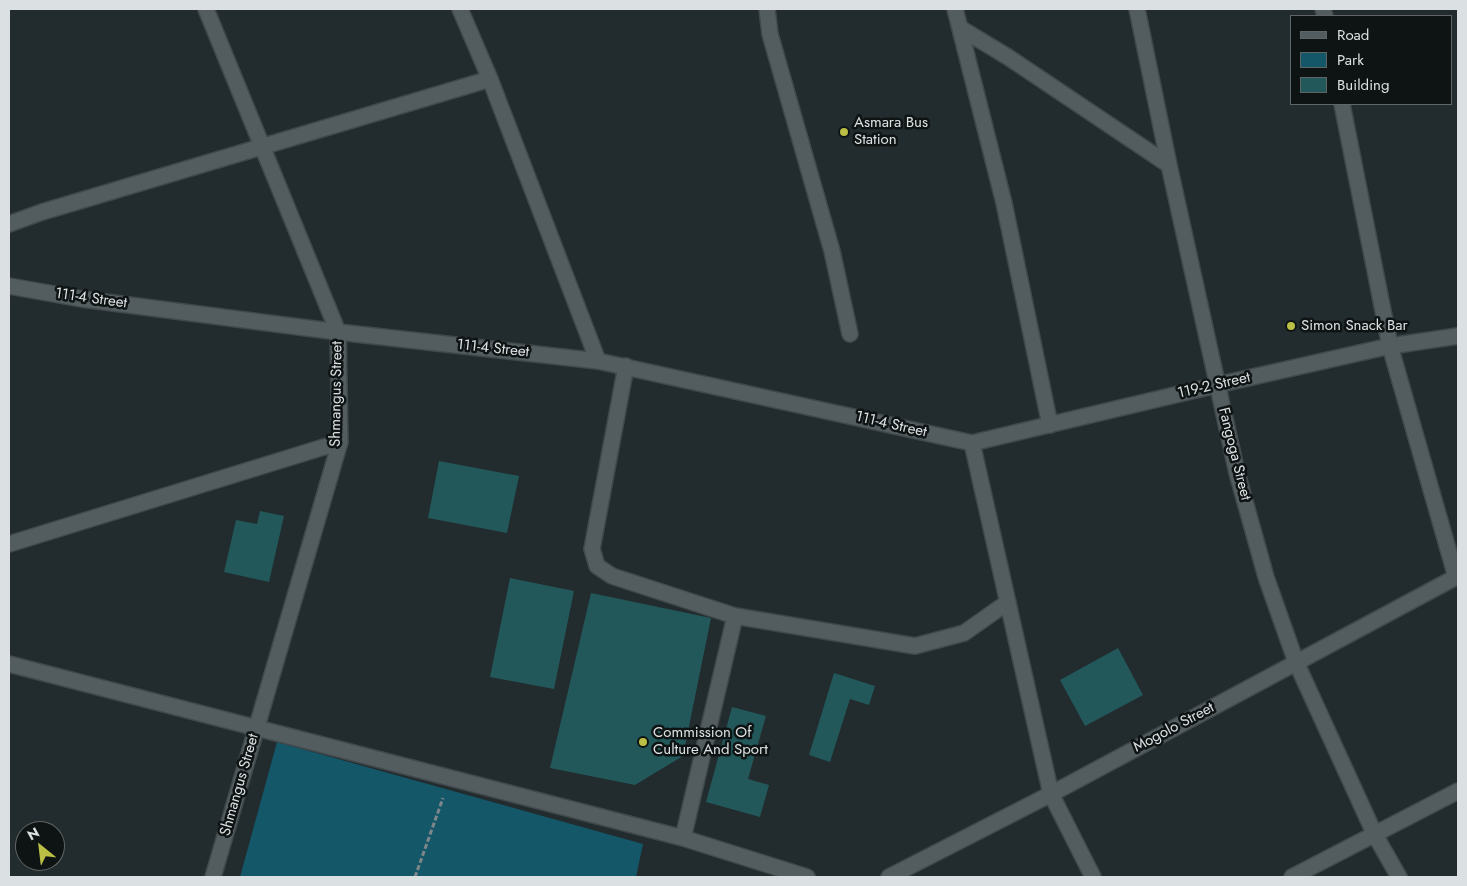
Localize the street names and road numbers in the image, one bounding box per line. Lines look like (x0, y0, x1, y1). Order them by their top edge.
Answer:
street label: 111-4 Street (54, 285, 128, 313)
street label: 111-4 Street (456, 336, 530, 362)
street label: Shmangus Street (327, 341, 347, 447)
street label: 119-2 Street (1176, 369, 1252, 403)
street label: Fangoga Street (1214, 406, 1254, 502)
street label: 111-4 Street (854, 408, 928, 442)
street label: Mogolo Street (1130, 699, 1218, 757)
street label: Shmangus Street (217, 732, 263, 838)

